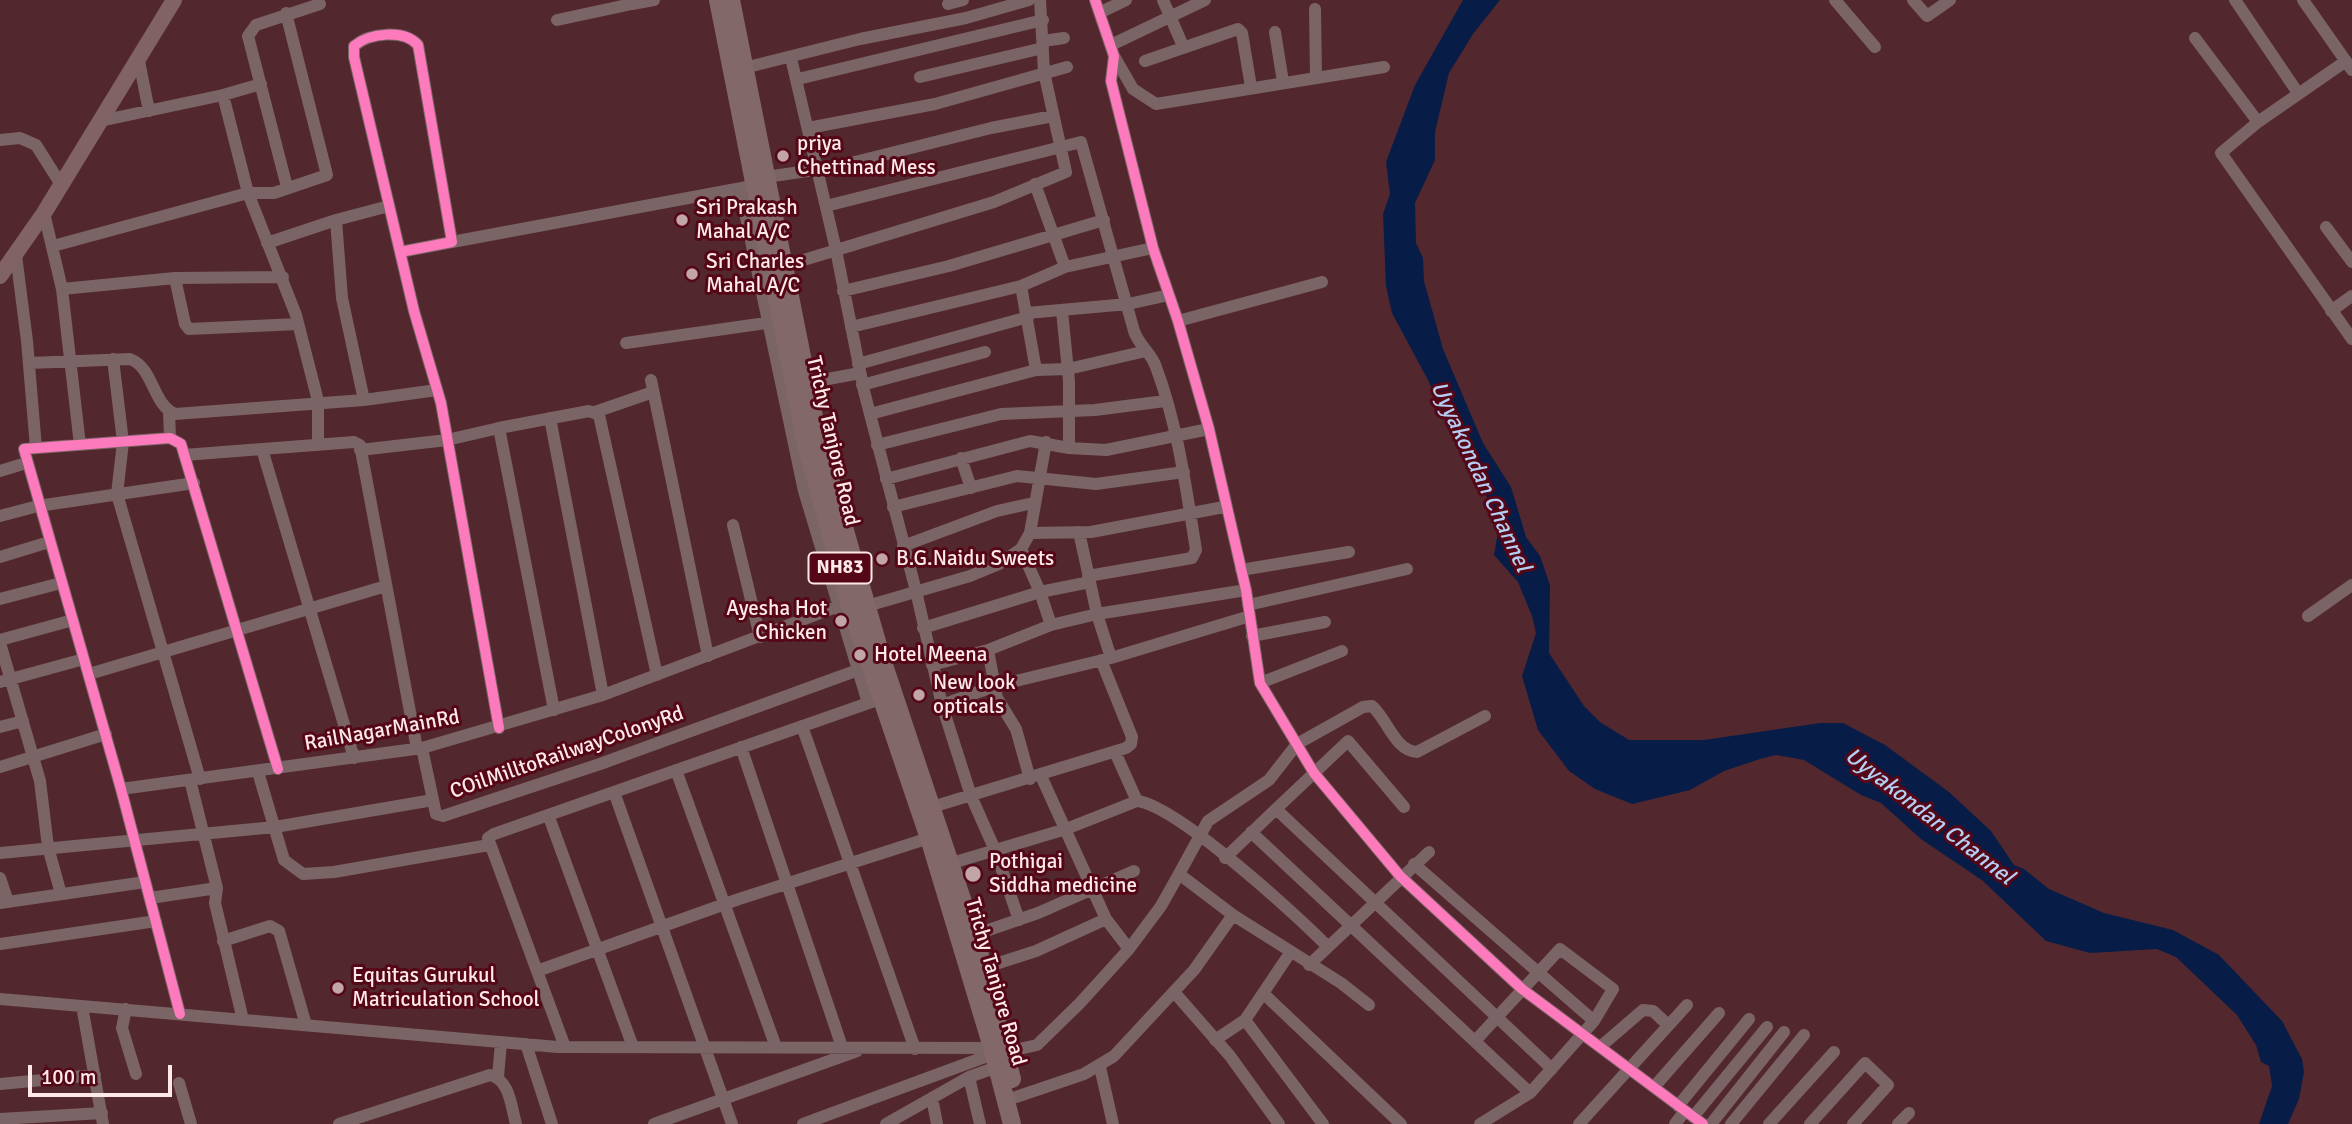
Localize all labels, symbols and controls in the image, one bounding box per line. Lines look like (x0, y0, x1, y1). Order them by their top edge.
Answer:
place label: priya Chettinad Mess (797, 131, 936, 181)
marker: priya Chettinad Mess (775, 148, 791, 164)
place label: Sri Prakash Mahal A/C (696, 195, 798, 245)
marker: Sri Prakash Mahal A/C (674, 212, 690, 228)
place label: Sri Charles Mahal A/C (706, 249, 804, 299)
marker: Sri Charles Mahal A/C (684, 266, 700, 282)
street label: Trichy Tanjore Road (800, 354, 864, 528)
water label: Uyyakondan Channel (1424, 377, 1536, 577)
place label: B.G.Naidu Sweets (896, 546, 1054, 572)
marker: B.G.Naidu Sweets (874, 551, 890, 567)
road number: NH83 (808, 552, 872, 583)
place label: Ayesha Hot Chicken (726, 596, 827, 646)
marker: Ayesha Hot Chicken (833, 613, 849, 629)
place label: Hotel Meena (874, 642, 987, 668)
marker: Hotel Meena (852, 647, 868, 663)
place label: New look opticals (933, 670, 1016, 720)
marker: New look opticals (911, 687, 927, 703)
street label: COilMilltoRailwayColonyRd (447, 701, 687, 805)
street label: RailNagarMainRd (302, 705, 462, 757)
water label: Uyyakondan Channel (1839, 742, 2019, 892)
place label: Pothigai Siddha medicine (989, 849, 1137, 899)
marker: Pothigai Siddha medicine (963, 864, 983, 884)
street label: Trichy Tanjore Road (959, 895, 1031, 1069)
place label: Equitas Gurukul Matriculation School (352, 963, 540, 1013)
marker: Equitas Gurukul Matriculation School (330, 980, 346, 996)
scale bar (32, 1050, 175, 1094)
text: 100 m (41, 1064, 96, 1090)

